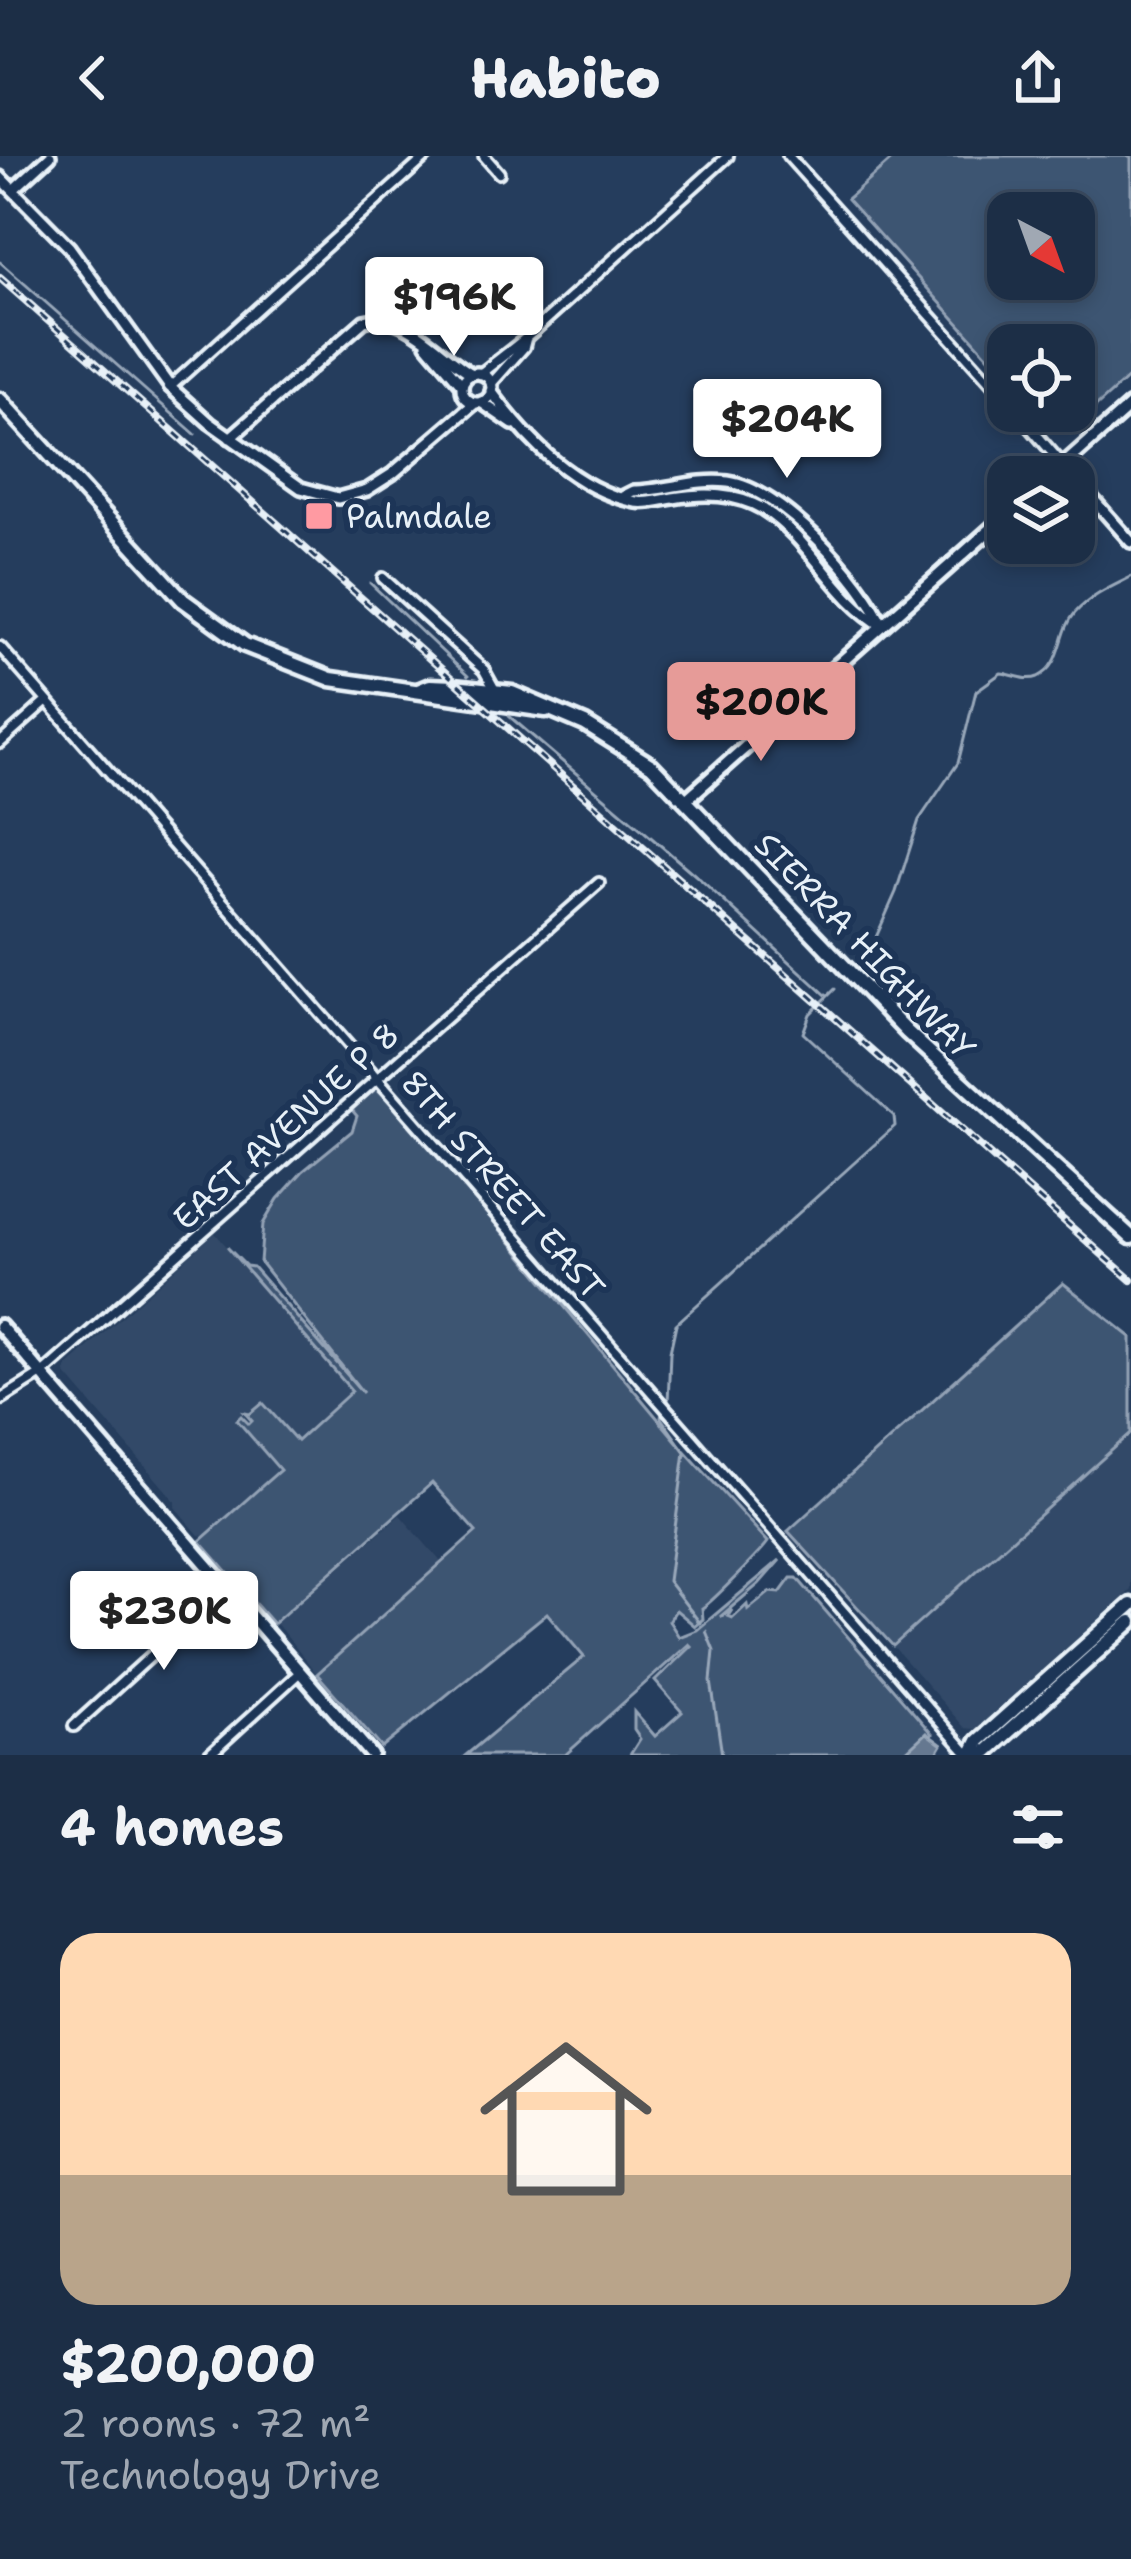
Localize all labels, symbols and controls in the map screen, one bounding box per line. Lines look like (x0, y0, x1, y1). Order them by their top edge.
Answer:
text: Habito (470, 42, 661, 114)
icon: back (60, 45, 126, 111)
icon: share (1005, 45, 1071, 111)
north arrow (987, 192, 1095, 300)
map controls (987, 192, 1095, 564)
pin: $196K (370, 257, 538, 359)
text: $196K (392, 270, 516, 322)
button: locate (987, 324, 1095, 432)
pin: $204K (703, 379, 871, 481)
text: $204K (720, 392, 854, 444)
button: layers (987, 456, 1095, 564)
place label: Palmdale (346, 494, 492, 539)
marker: Palmdale (303, 500, 335, 532)
pin: $200K (677, 662, 845, 764)
text: $200K (694, 675, 828, 727)
street label: SIERRA HIGHWAY (744, 822, 986, 1070)
street label: EAST AVENUE P 8 (163, 1012, 409, 1240)
street label: 8TH STREET EAST (391, 1061, 615, 1309)
pin: $230K (80, 1571, 248, 1673)
text: $230K (97, 1584, 231, 1636)
text: 4 homes (60, 1793, 284, 1861)
icon: filters (1005, 1794, 1071, 1860)
icon: home (458, 2011, 674, 2227)
text: $200,000 (60, 2329, 316, 2397)
text: 2 rooms · 72 m² (60, 2397, 371, 2449)
text: Technology Drive (60, 2449, 381, 2501)

